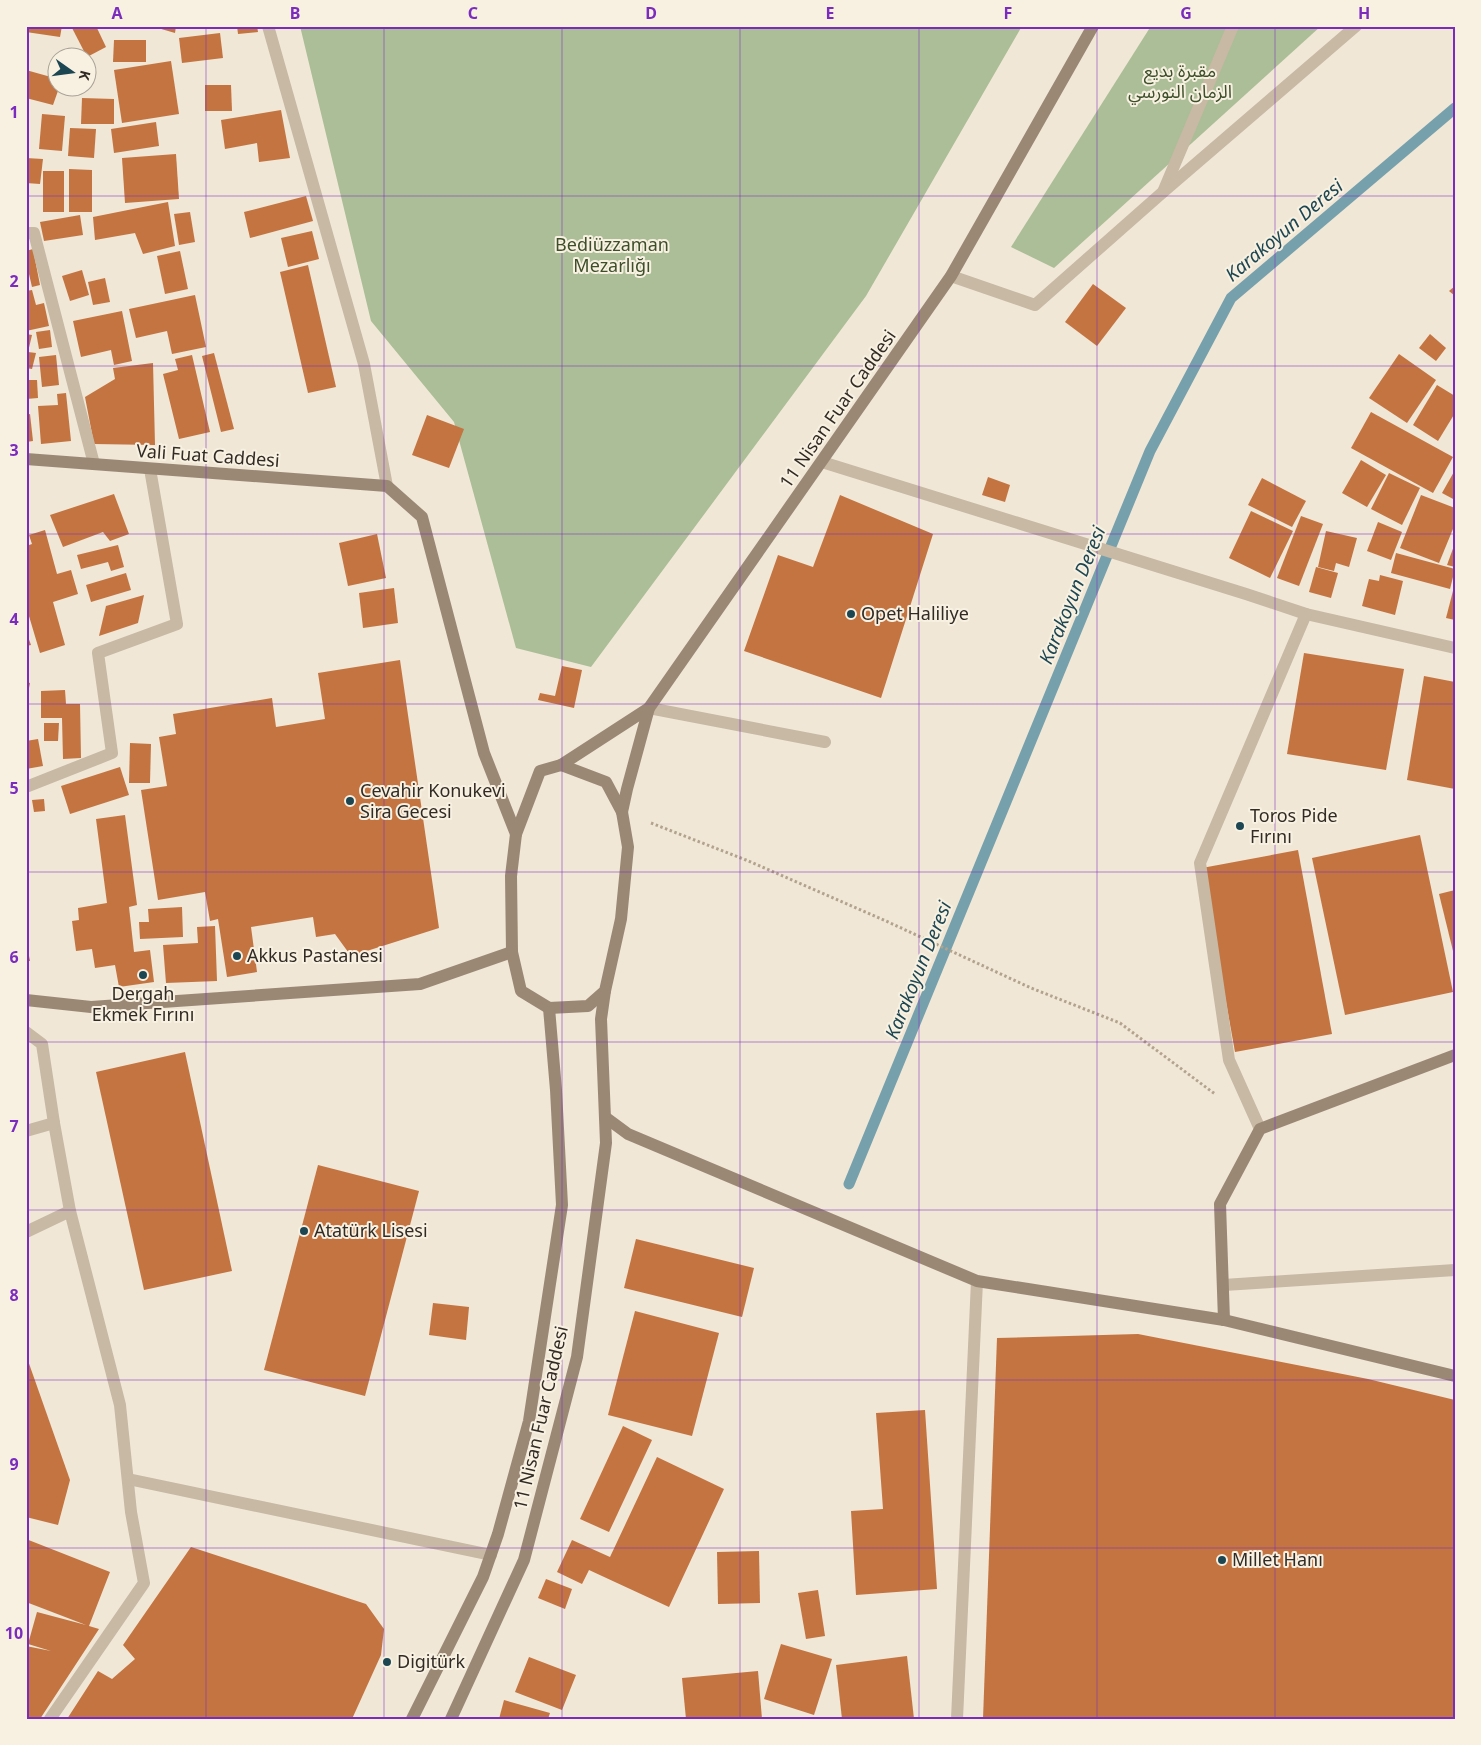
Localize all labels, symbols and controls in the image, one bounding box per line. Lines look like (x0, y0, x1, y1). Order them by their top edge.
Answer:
text: A (111, 2, 123, 24)
text: B (290, 2, 300, 24)
text: C (468, 2, 478, 24)
text: D (645, 2, 657, 24)
text: E (826, 2, 835, 24)
text: F (1004, 2, 1012, 24)
text: G (1180, 2, 1192, 24)
text: H (1358, 2, 1370, 24)
north arrow (48, 48, 98, 98)
park label: مقبرة بديع الزمان النورسي (1128, 58, 1232, 105)
text: K (75, 68, 95, 83)
text: 1 (9, 101, 19, 123)
water label: Karakoyun Deresi (1220, 172, 1349, 287)
park label: Bediüzzaman Mezarlığı (555, 232, 669, 277)
text: 2 (9, 270, 19, 292)
street label: 11 Nisan Fuar Caddesi (773, 325, 901, 492)
street label: Vali Fuat Caddesi (136, 438, 280, 472)
text: 3 (9, 439, 19, 461)
water label: Karakoyun Deresi (1033, 521, 1112, 668)
place label: Opet Haliliye (861, 601, 969, 625)
text: 4 (9, 608, 19, 630)
marker: Opet Haliliye (845, 608, 857, 620)
text: 5 (9, 777, 19, 799)
place label: Cevahir Konukevi Sira Gecesi (360, 778, 506, 823)
marker: Cevahir Konukevi Sira Gecesi (344, 795, 356, 807)
place label: Toros Pide Fırını (1250, 803, 1338, 848)
marker: Toros Pide Fırını (1234, 820, 1246, 832)
water label: Karakoyun Deresi (879, 896, 958, 1043)
place label: Akkus Pastanesi (247, 943, 383, 967)
text: 6 (9, 946, 19, 968)
marker: Akkus Pastanesi (231, 950, 243, 962)
marker: Dergah Ekmek Fırını (137, 969, 149, 981)
place label: Dergah Ekmek Fırını (92, 981, 194, 1026)
text: 7 (9, 1115, 19, 1137)
place label: Atatürk Lisesi (314, 1218, 428, 1242)
marker: Atatürk Lisesi (298, 1225, 310, 1237)
text: 8 (9, 1284, 19, 1306)
street label: 11 Nisan Fuar Caddesi (507, 1324, 573, 1512)
text: 9 (9, 1453, 19, 1475)
place label: Millet Hanı (1232, 1547, 1323, 1571)
marker: Millet Hanı (1216, 1554, 1228, 1566)
text: 10 (5, 1622, 23, 1644)
place label: Digitürk (397, 1649, 466, 1673)
marker: Digitürk (381, 1656, 393, 1668)

